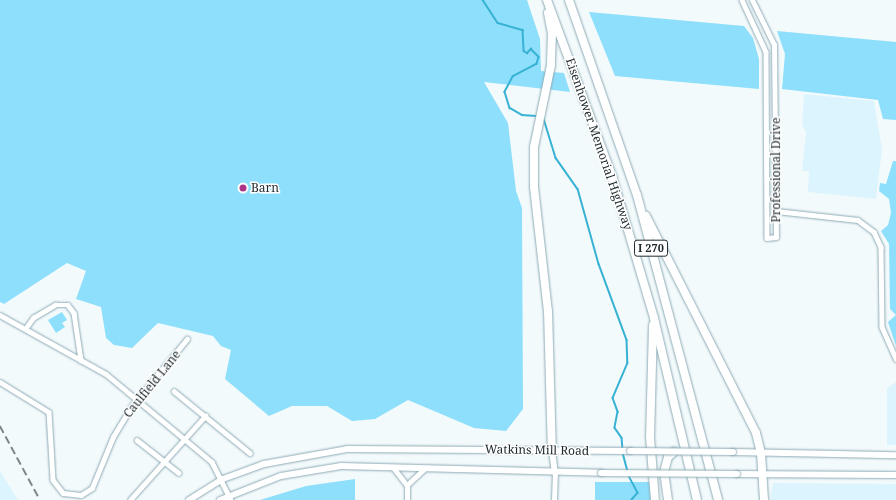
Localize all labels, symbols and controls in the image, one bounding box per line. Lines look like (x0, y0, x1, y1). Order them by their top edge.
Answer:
street label: Eisenhower Memorial Highway (563, 56, 635, 232)
street label: Professional Drive (769, 117, 783, 223)
place label: Barn (251, 181, 279, 195)
marker: Barn (238, 183, 248, 193)
road number: I 270 (634, 239, 668, 257)
street label: Caulfield Lane (120, 347, 184, 421)
street label: Watkins Mill Road (485, 442, 589, 458)

